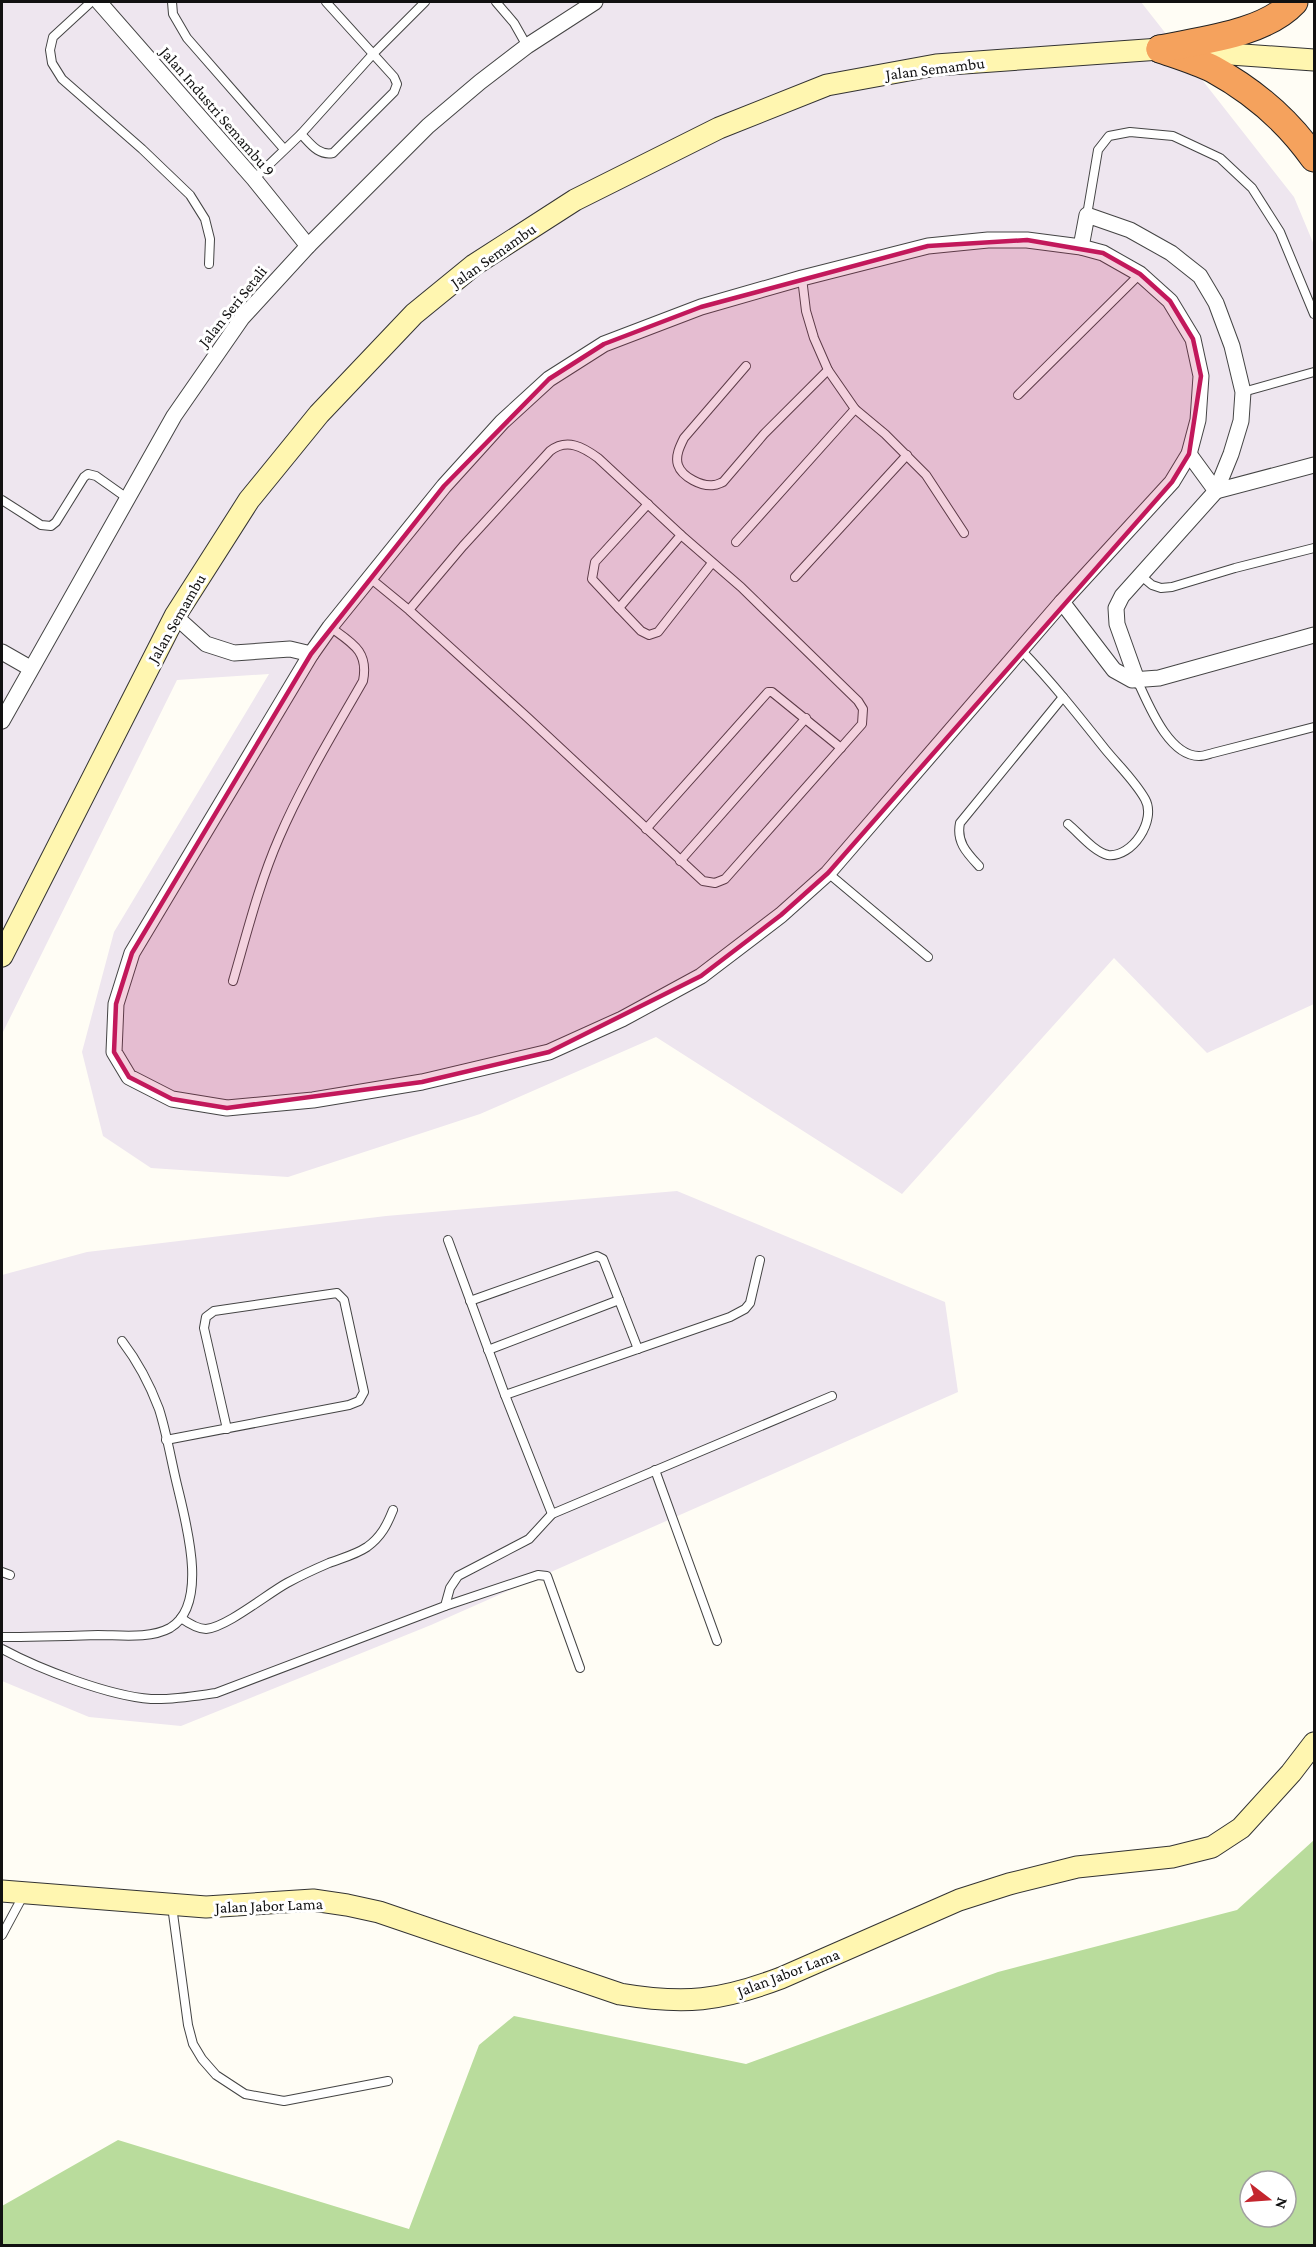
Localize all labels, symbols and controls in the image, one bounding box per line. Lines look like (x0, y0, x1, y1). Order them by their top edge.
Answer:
street label: Jalan Industri Semambu 9 (155, 42, 278, 180)
street label: Jalan Semambu (883, 54, 986, 84)
street label: Jalan Semambu (446, 220, 540, 293)
street label: Jalan Seri Setali (194, 263, 271, 352)
street label: Jalan Semambu (143, 570, 210, 668)
street label: Jalan Jabor Lama (213, 1895, 324, 1917)
street label: Jalan Jabor Lama (733, 1945, 843, 2001)
north arrow (1238, 2169, 1298, 2229)
text: N (1272, 2196, 1292, 2211)

